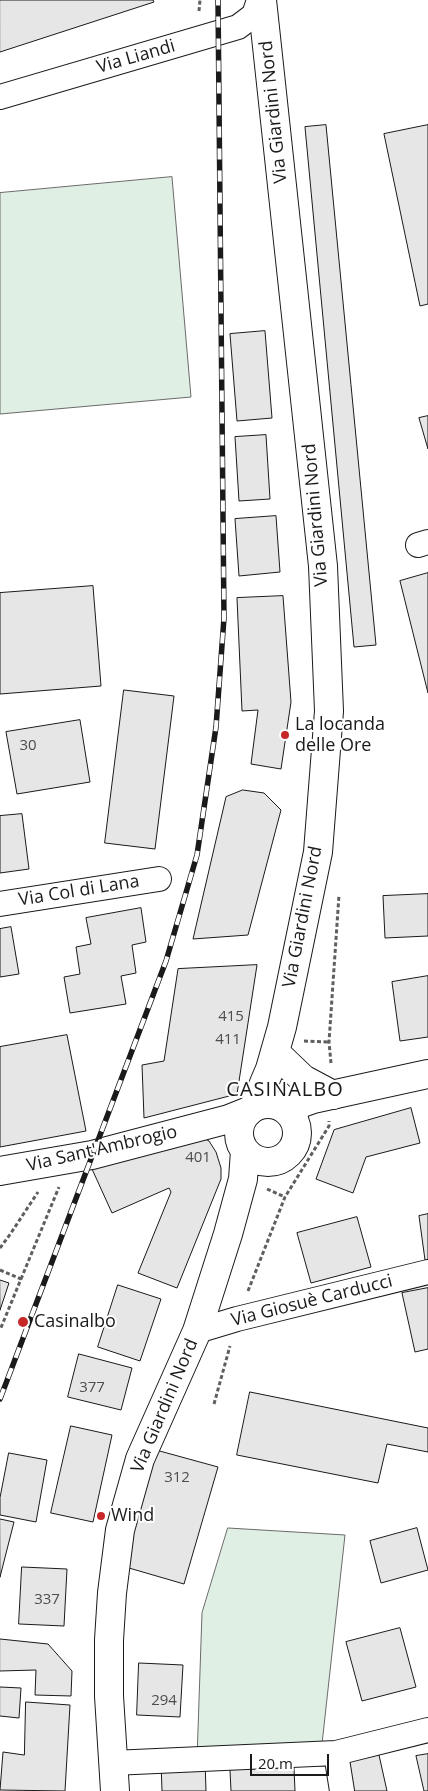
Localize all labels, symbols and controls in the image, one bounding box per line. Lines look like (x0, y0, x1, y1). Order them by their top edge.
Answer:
street label: Via Liandi (94, 36, 178, 78)
street label: Via Giardini Nord (256, 40, 292, 184)
street label: Via Giardini Nord (299, 443, 333, 587)
place label: La locanda delle Ore (295, 714, 385, 756)
marker: La locanda delle Ore (279, 729, 291, 741)
house number: 30 (19, 737, 37, 755)
street label: Via Giardini Nord (279, 845, 327, 989)
street label: Via Col di Lana (17, 871, 141, 911)
house number: 415 (218, 1008, 244, 1026)
house number: 411 (215, 1031, 241, 1049)
district label: CASINALBO (225, 1078, 345, 1102)
street label: Via Sant'Ambrogio (25, 1121, 179, 1177)
house number: 401 (185, 1149, 211, 1167)
street label: Via Giosuè Carducci (229, 1271, 395, 1331)
place label: Casinalbo (34, 1311, 116, 1333)
marker: Casinalbo (16, 1315, 30, 1329)
street label: Via Giardini Nord (127, 1336, 203, 1476)
house number: 377 (79, 1379, 105, 1397)
house number: 312 (164, 1469, 190, 1487)
place label: Wind (111, 1505, 154, 1527)
marker: Wind (95, 1510, 107, 1522)
house number: 337 (34, 1591, 60, 1609)
house number: 294 (151, 1692, 177, 1710)
scale bar (253, 1744, 332, 1776)
text: 20 m (258, 1753, 293, 1773)

